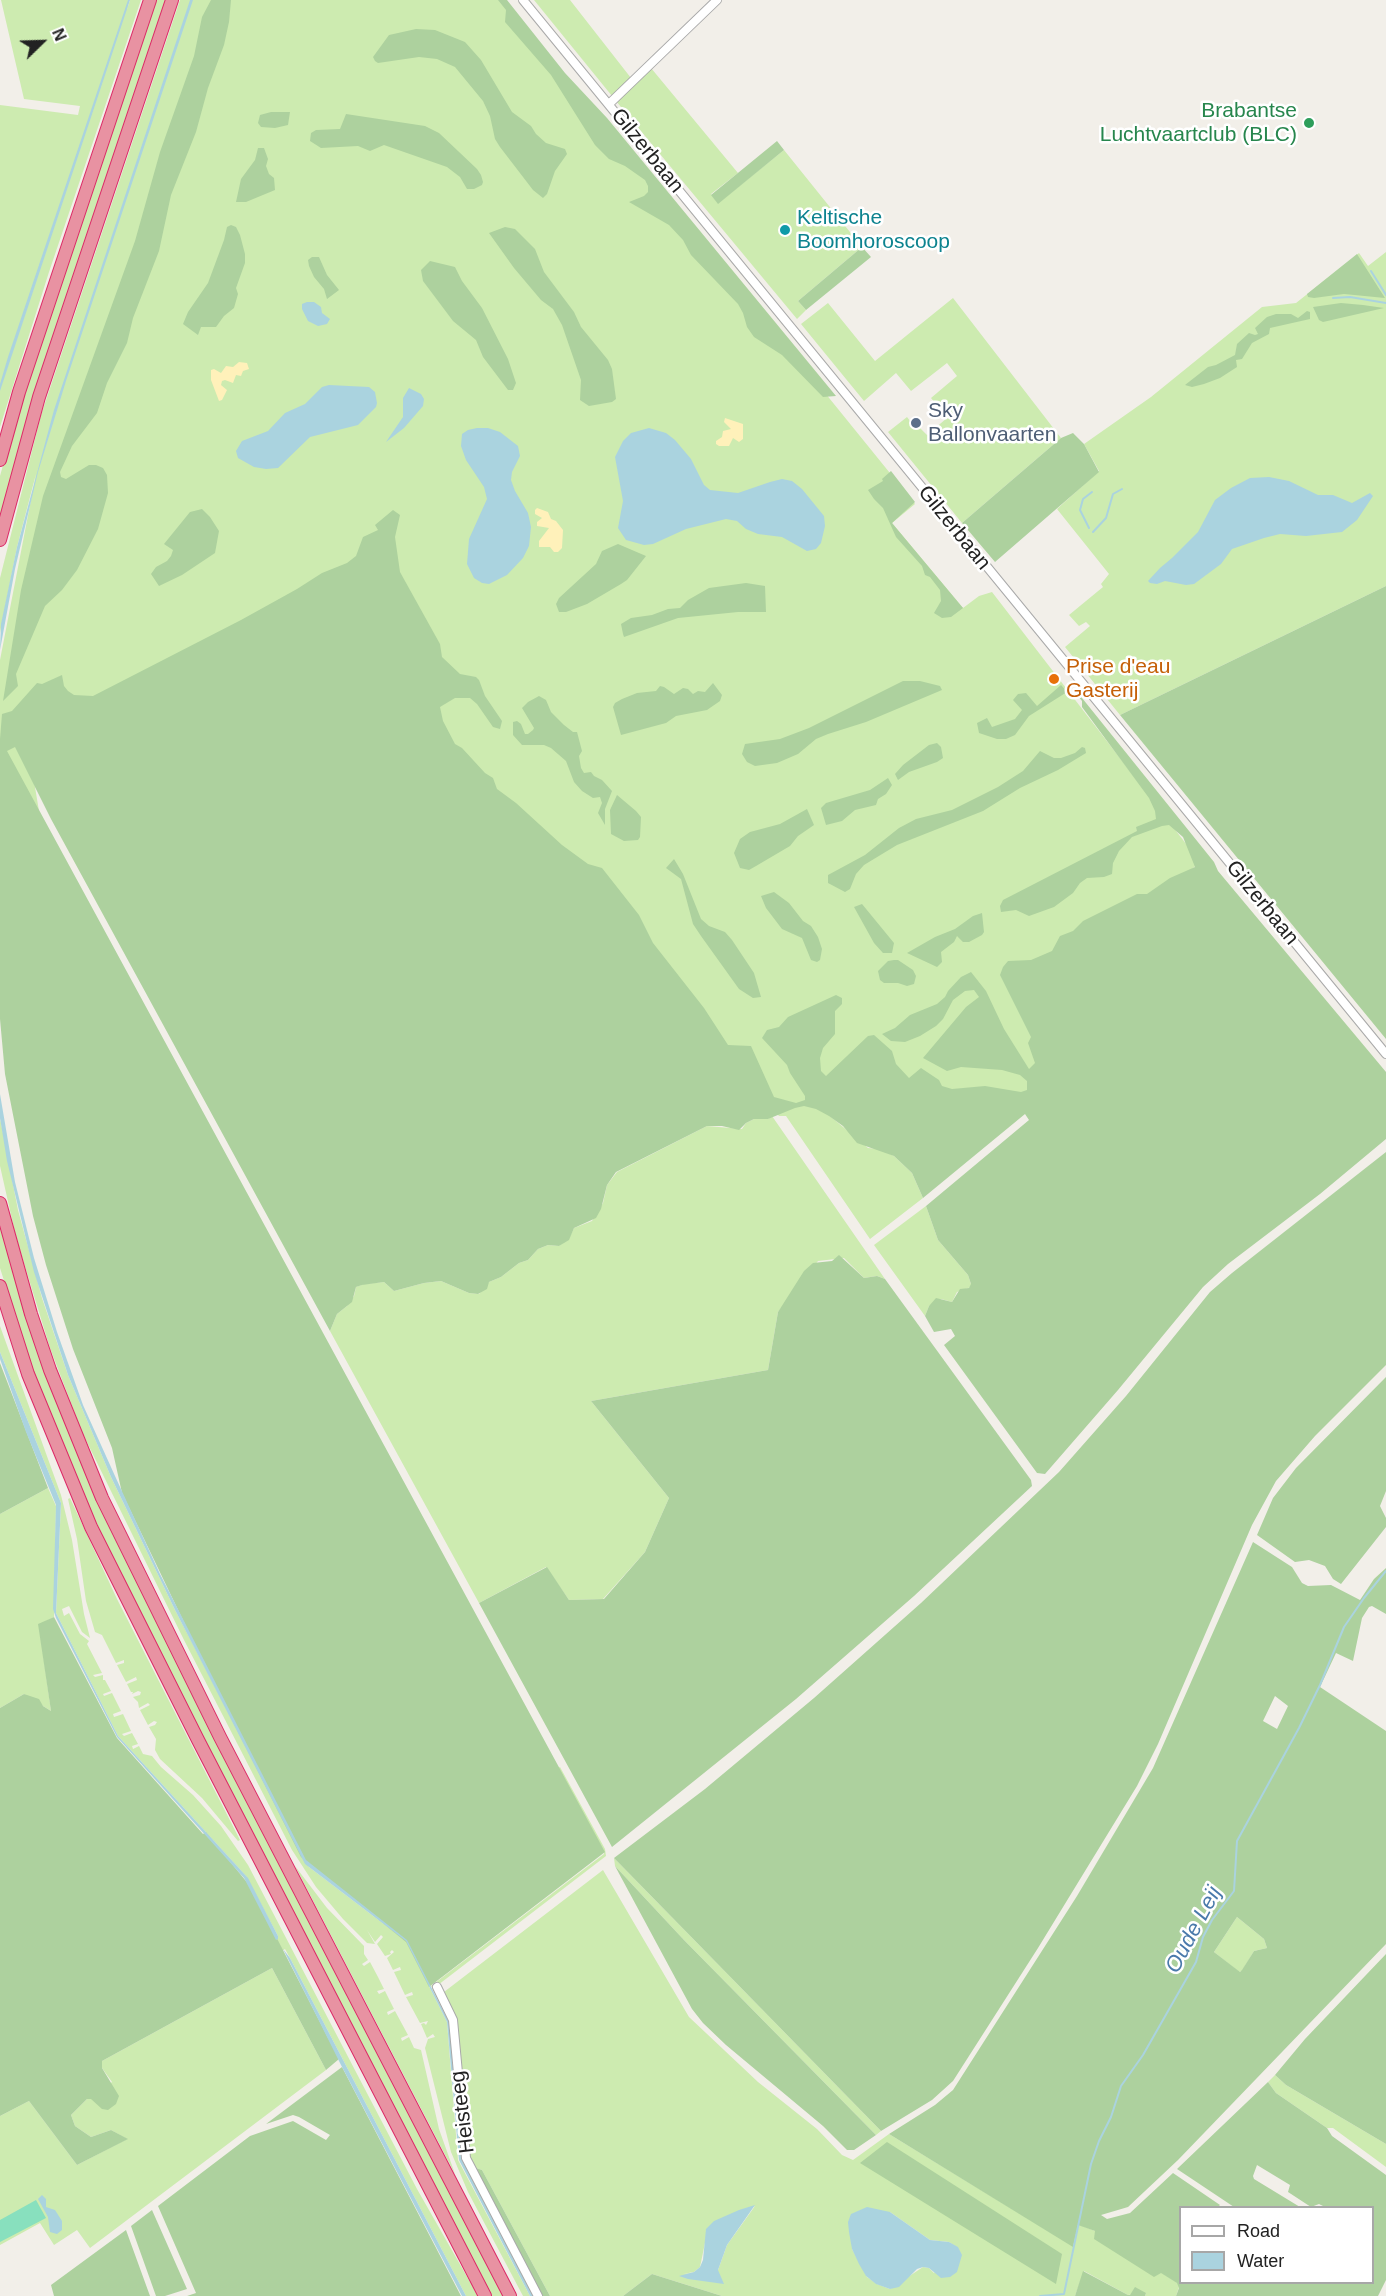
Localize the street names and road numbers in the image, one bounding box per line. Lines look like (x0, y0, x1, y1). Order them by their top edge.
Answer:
street label: Gilzerbaan (605, 104, 689, 198)
street label: Gilzerbaan (912, 481, 996, 575)
street label: Gilzerbaan (1220, 856, 1304, 950)
street label: Heisteeg (445, 2069, 481, 2155)

